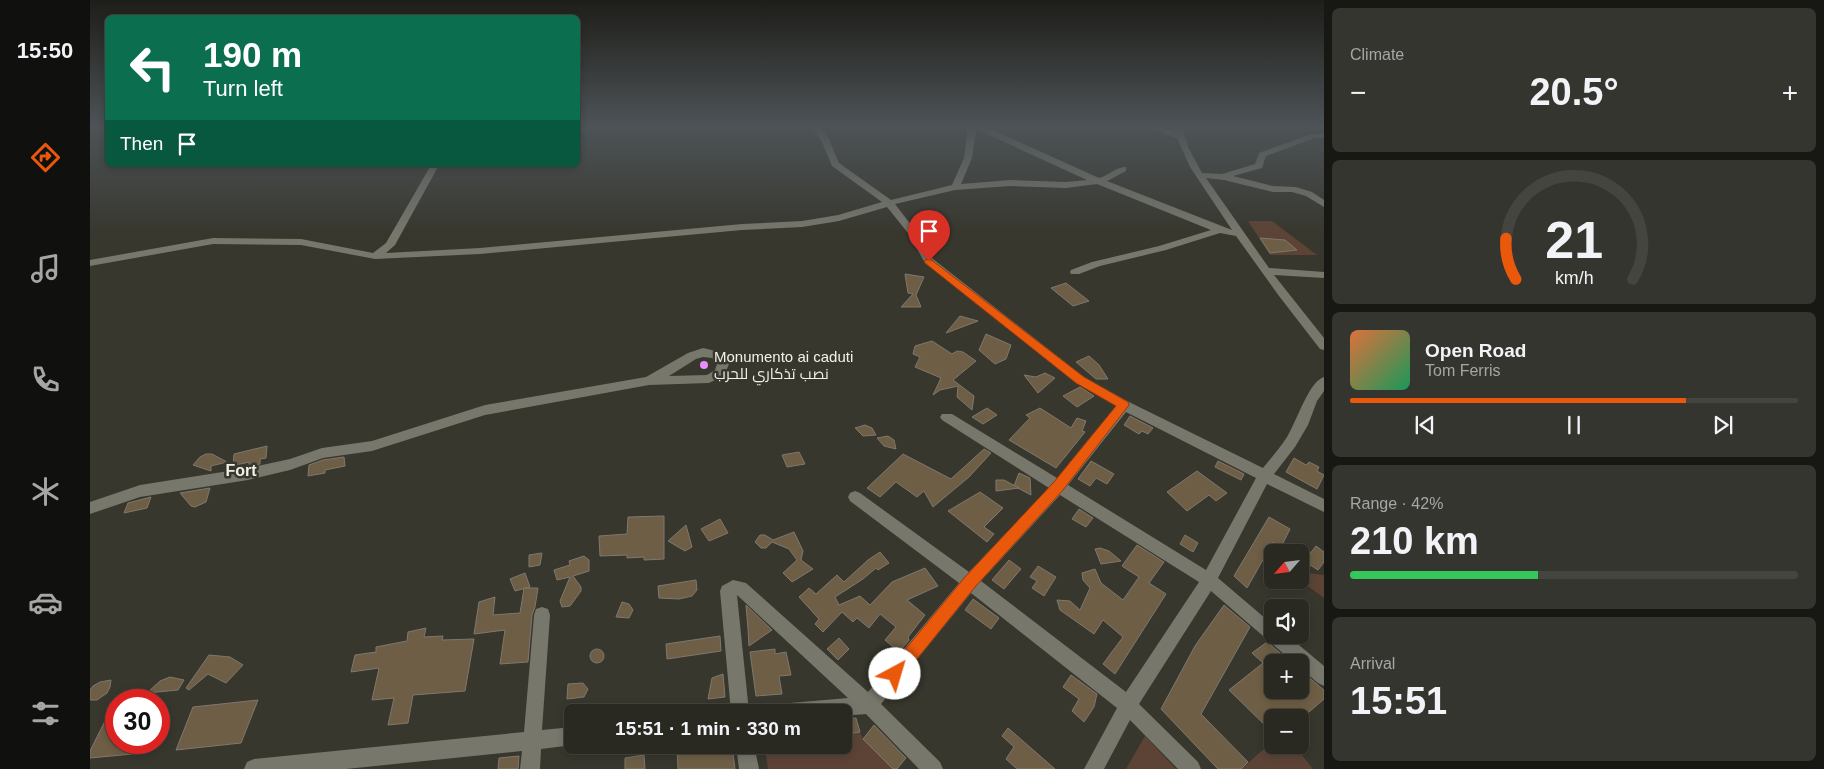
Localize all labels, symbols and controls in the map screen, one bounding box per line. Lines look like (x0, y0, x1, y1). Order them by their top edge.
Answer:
icon: left (120, 35, 185, 100)
text: 190 m (203, 35, 302, 74)
text: 15:50 (17, 38, 73, 63)
text: Climate (1350, 46, 1404, 63)
text: 20.5° (1529, 71, 1619, 113)
text: Turn left (203, 76, 283, 101)
text: − (1350, 77, 1366, 108)
text: + (1782, 77, 1798, 108)
icon: arrive (173, 130, 201, 158)
text: Then (120, 133, 163, 154)
icon: directions (28, 140, 63, 175)
pin (908, 210, 950, 261)
text: 21 (1545, 211, 1603, 269)
icon: arrive (915, 217, 943, 245)
icon: music (28, 251, 63, 286)
text: km/h (1555, 268, 1593, 288)
text: Open Road (1425, 340, 1526, 361)
place label: Monumento ai caduti نصب تذكاري للحرب (714, 348, 853, 386)
marker: Monumento ai caduti نصب تذكاري للحرب (698, 359, 710, 371)
icon: phone (28, 362, 63, 397)
text: Tom Ferris (1425, 362, 1501, 379)
icon: previous (1411, 411, 1439, 439)
icon: pause (1560, 411, 1588, 439)
icon: next (1709, 411, 1737, 439)
district label: Fort (225, 462, 257, 479)
icon: climate (28, 474, 63, 509)
text: Range · 42% (1350, 495, 1443, 512)
text: 210 km (1350, 520, 1479, 562)
north arrow (1264, 544, 1309, 589)
map controls (1264, 544, 1309, 754)
icon: car (28, 585, 63, 620)
button: sound (1264, 599, 1309, 644)
position arrow (868, 647, 920, 699)
button: + (1264, 654, 1309, 699)
text: Arrival (1350, 655, 1395, 672)
text: 15:51 (1350, 680, 1447, 722)
speed limit sign: 30 (105, 689, 170, 754)
icon: filters (28, 696, 63, 731)
button: − (1264, 709, 1309, 754)
text: 15:51 · 1 min · 330 m (615, 718, 801, 739)

